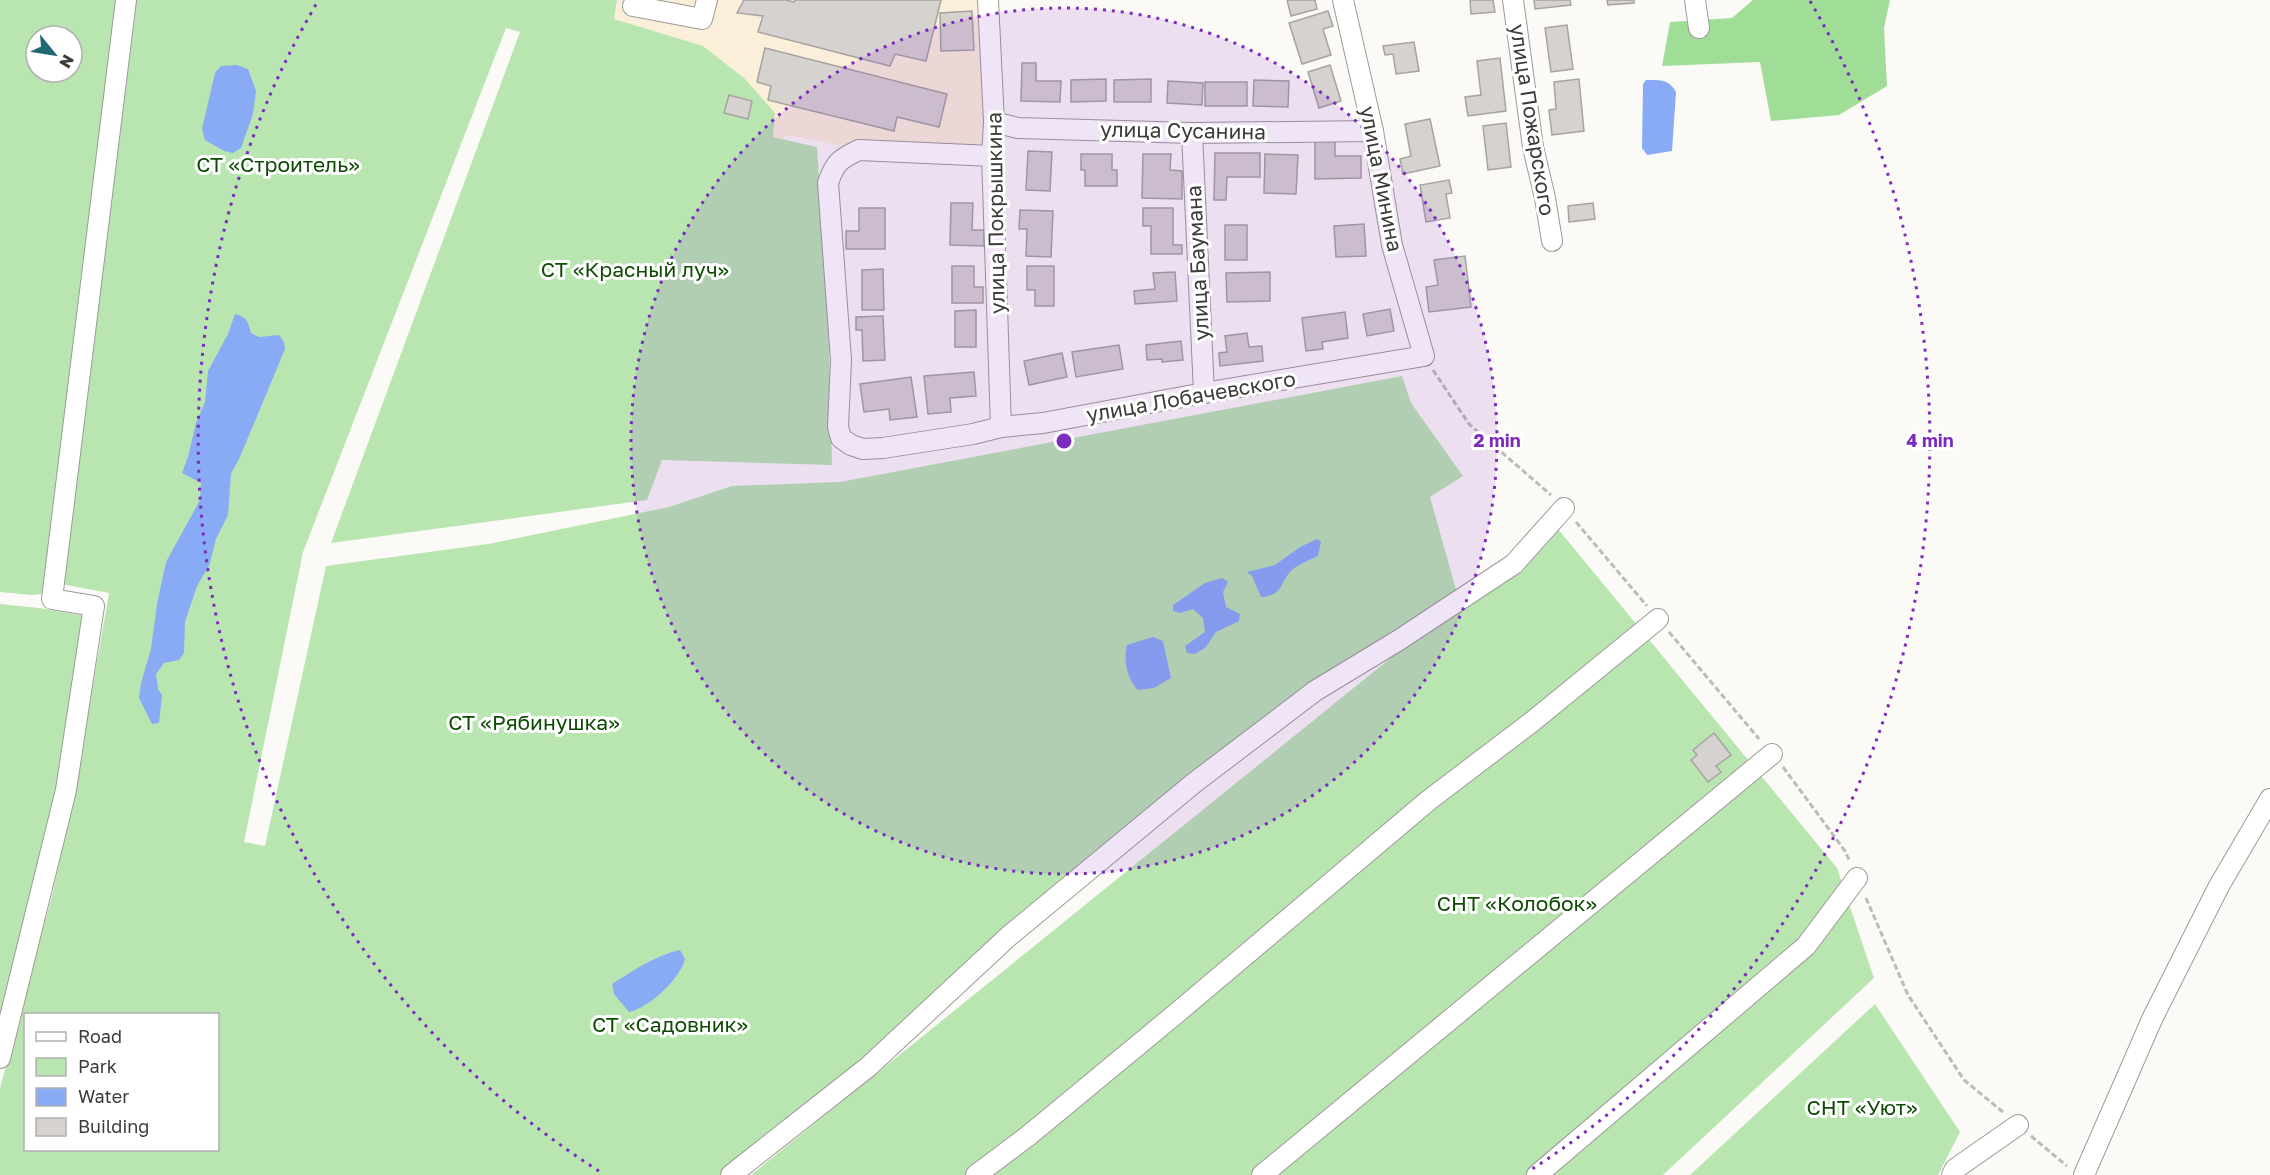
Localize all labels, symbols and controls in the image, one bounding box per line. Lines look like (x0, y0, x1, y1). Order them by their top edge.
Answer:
street label: улица Пожарского (1505, 22, 1561, 218)
north arrow (24, 24, 84, 84)
text: N (55, 51, 79, 72)
street label: улица Минина (1355, 104, 1409, 254)
street label: улица Покрышкина (980, 112, 1010, 314)
street label: улица Сусанина (1100, 116, 1266, 144)
park label: СТ «Строитель» (196, 151, 360, 177)
street label: улица Баумана (1180, 185, 1214, 341)
park label: СТ «Красный луч» (541, 256, 729, 282)
street label: улица Лобачевского (1084, 365, 1298, 427)
text: 2 min (1473, 429, 1521, 451)
text: 4 min (1906, 429, 1954, 451)
centre of rings (1054, 431, 1074, 451)
park label: СТ «Рябинушка» (448, 709, 620, 735)
park label: СНТ «Колобок» (1437, 890, 1597, 916)
park label: СТ «Садовник» (592, 1011, 748, 1037)
legend (24, 1013, 219, 1151)
text: Road (78, 1025, 122, 1047)
text: Park (78, 1055, 117, 1077)
text: Water (78, 1085, 129, 1107)
park label: СНТ «Уют» (1806, 1094, 1918, 1120)
text: Building (78, 1115, 149, 1137)

